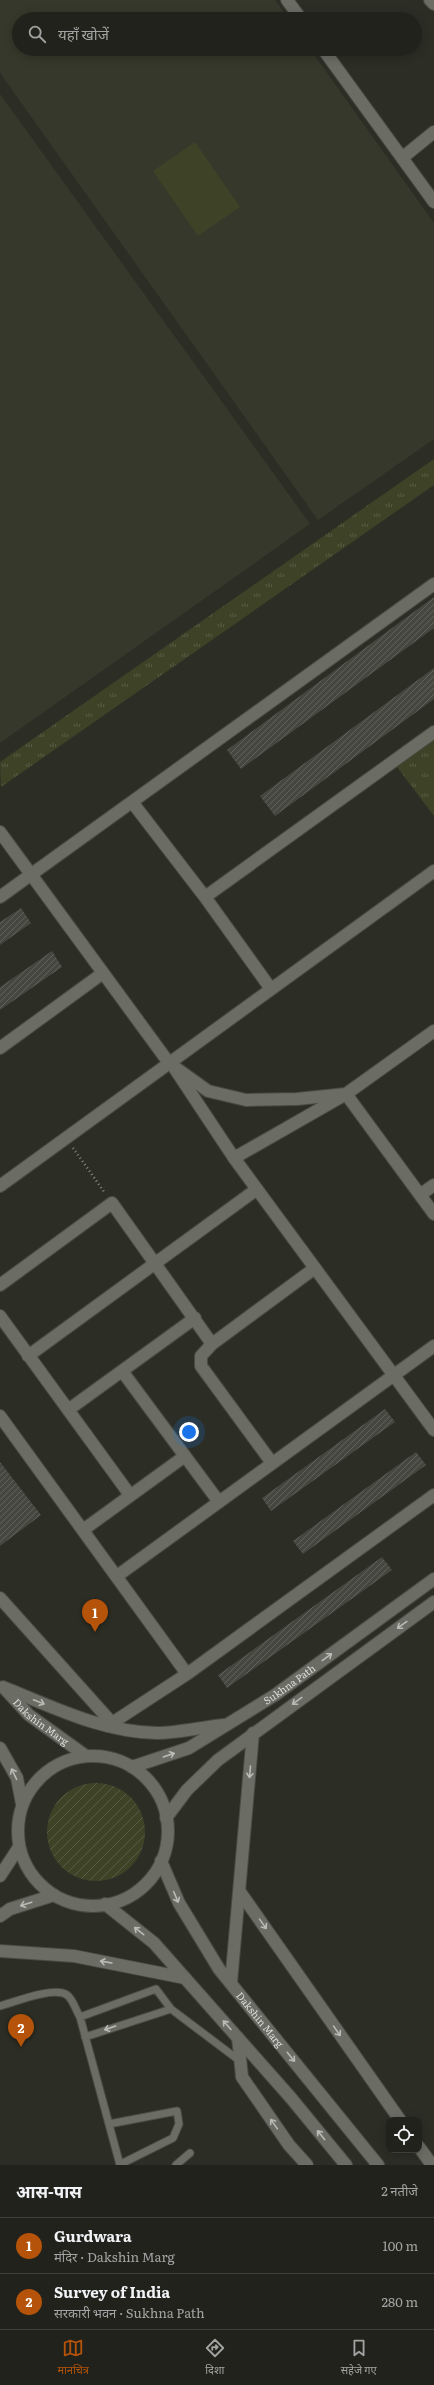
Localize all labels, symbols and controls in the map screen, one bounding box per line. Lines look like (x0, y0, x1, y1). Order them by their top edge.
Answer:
search box (12, 12, 422, 56)
text: यहाँ खोजें (58, 22, 109, 45)
icon: search (26, 23, 48, 45)
your location (179, 1422, 199, 1442)
pin: 1 (82, 1599, 108, 1632)
one-way arrow (397, 1621, 408, 1629)
one-way arrow (321, 1653, 332, 1661)
street label: Sukhna Path (260, 1660, 318, 1707)
street label: Dakshin Marg (10, 1695, 73, 1749)
one-way arrow (292, 1697, 303, 1706)
one-way arrow (33, 1698, 45, 1706)
one-way arrow (163, 1750, 175, 1758)
one-way arrow (247, 1765, 254, 1778)
one-way arrow (10, 1769, 17, 1781)
one-way arrow (173, 1890, 181, 1902)
one-way arrow (20, 1901, 33, 1908)
one-way arrow (259, 1918, 267, 1929)
one-way arrow (133, 1926, 144, 1935)
one-way arrow (100, 1958, 113, 1966)
street label: Dakshin Marg (233, 1988, 288, 2051)
pin: 2 (8, 2014, 34, 2047)
one-way arrow (223, 2020, 232, 2031)
one-way arrow (104, 2025, 116, 2033)
one-way arrow (333, 2025, 341, 2036)
one-way arrow (286, 2051, 295, 2062)
map controls (386, 2117, 422, 2153)
button: locate (386, 2117, 422, 2153)
one-way arrow (270, 2118, 278, 2129)
one-way arrow (317, 2129, 325, 2140)
text: आस-पास (16, 2178, 82, 2203)
text: 2 नतीजे (381, 2181, 418, 2200)
text: Gurdwara (54, 2224, 132, 2247)
text: 1 (26, 2236, 32, 2255)
text: 100 m (382, 2236, 418, 2255)
text: मंदिर · Dakshin Marg (54, 2247, 175, 2266)
text: Survey of India (54, 2280, 170, 2303)
text: 2 (26, 2292, 32, 2311)
text: 280 m (382, 2292, 418, 2311)
text: सरकारी भवन · Sukhna Path (54, 2303, 205, 2322)
tab: मानचित्र (57, 2337, 89, 2378)
tab: दिशा (204, 2337, 226, 2378)
tab: सहेजे गए (341, 2337, 377, 2378)

